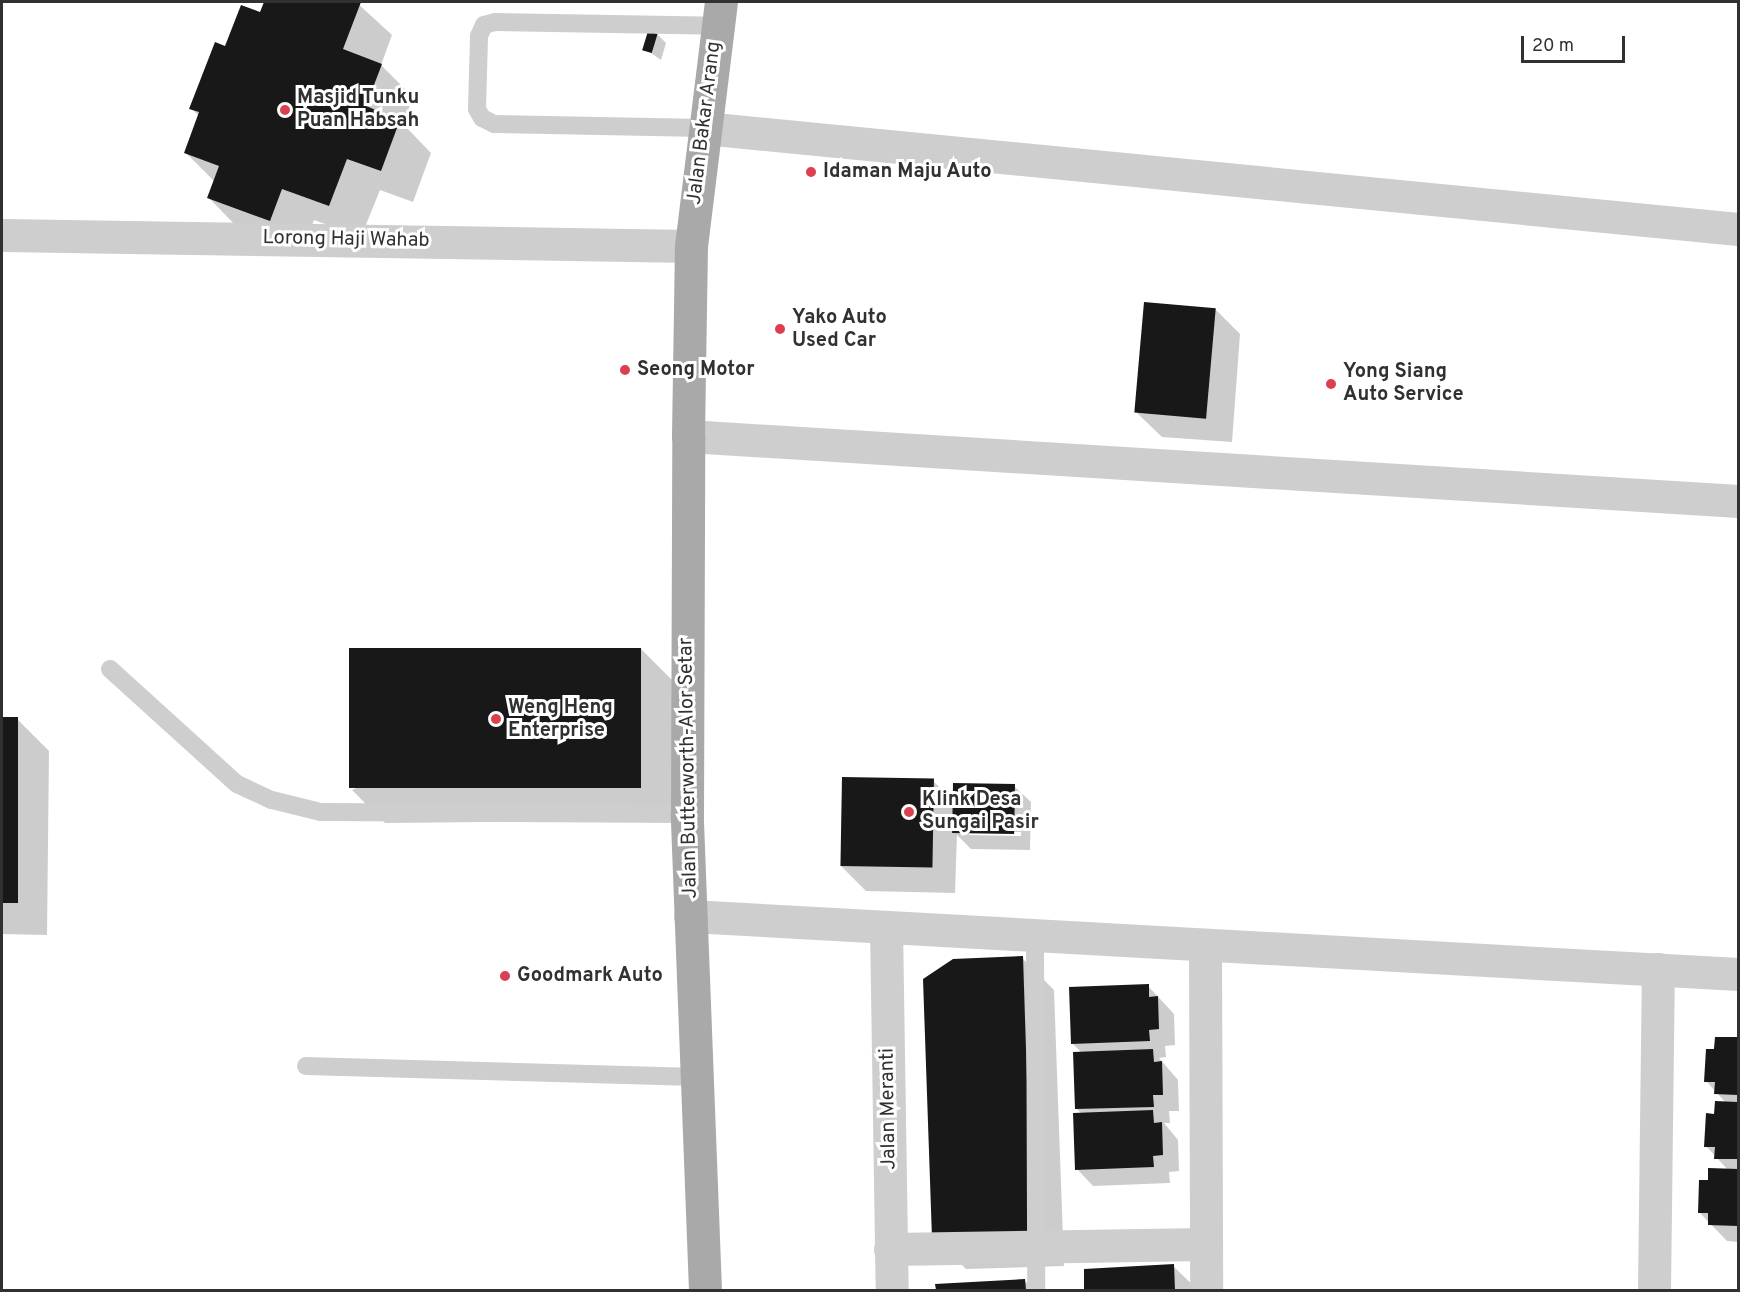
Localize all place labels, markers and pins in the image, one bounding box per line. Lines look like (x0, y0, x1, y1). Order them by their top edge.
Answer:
place label: Masjid Tunku Puan Habsah (297, 86, 419, 133)
marker: Masjid Tunku Puan Habsah (278, 103, 292, 117)
place label: Idaman Maju Auto (823, 160, 992, 184)
marker: Idaman Maju Auto (804, 165, 818, 179)
place label: Yako Auto Used Car (792, 306, 888, 353)
marker: Yako Auto Used Car (773, 322, 787, 336)
place label: Seong Motor (637, 358, 755, 382)
place label: Yong Siang Auto Service (1343, 360, 1464, 407)
marker: Seong Motor (618, 363, 632, 377)
marker: Yong Siang Auto Service (1324, 377, 1338, 391)
place label: Weng Heng Enterprise (508, 696, 613, 743)
marker: Weng Heng Enterprise (489, 712, 503, 726)
place label: Klink Desa Sungai Pasir (922, 789, 1039, 836)
marker: Klink Desa Sungai Pasir (900, 803, 918, 821)
place label: Goodmark Auto (517, 964, 664, 988)
marker: Goodmark Auto (498, 969, 512, 983)

